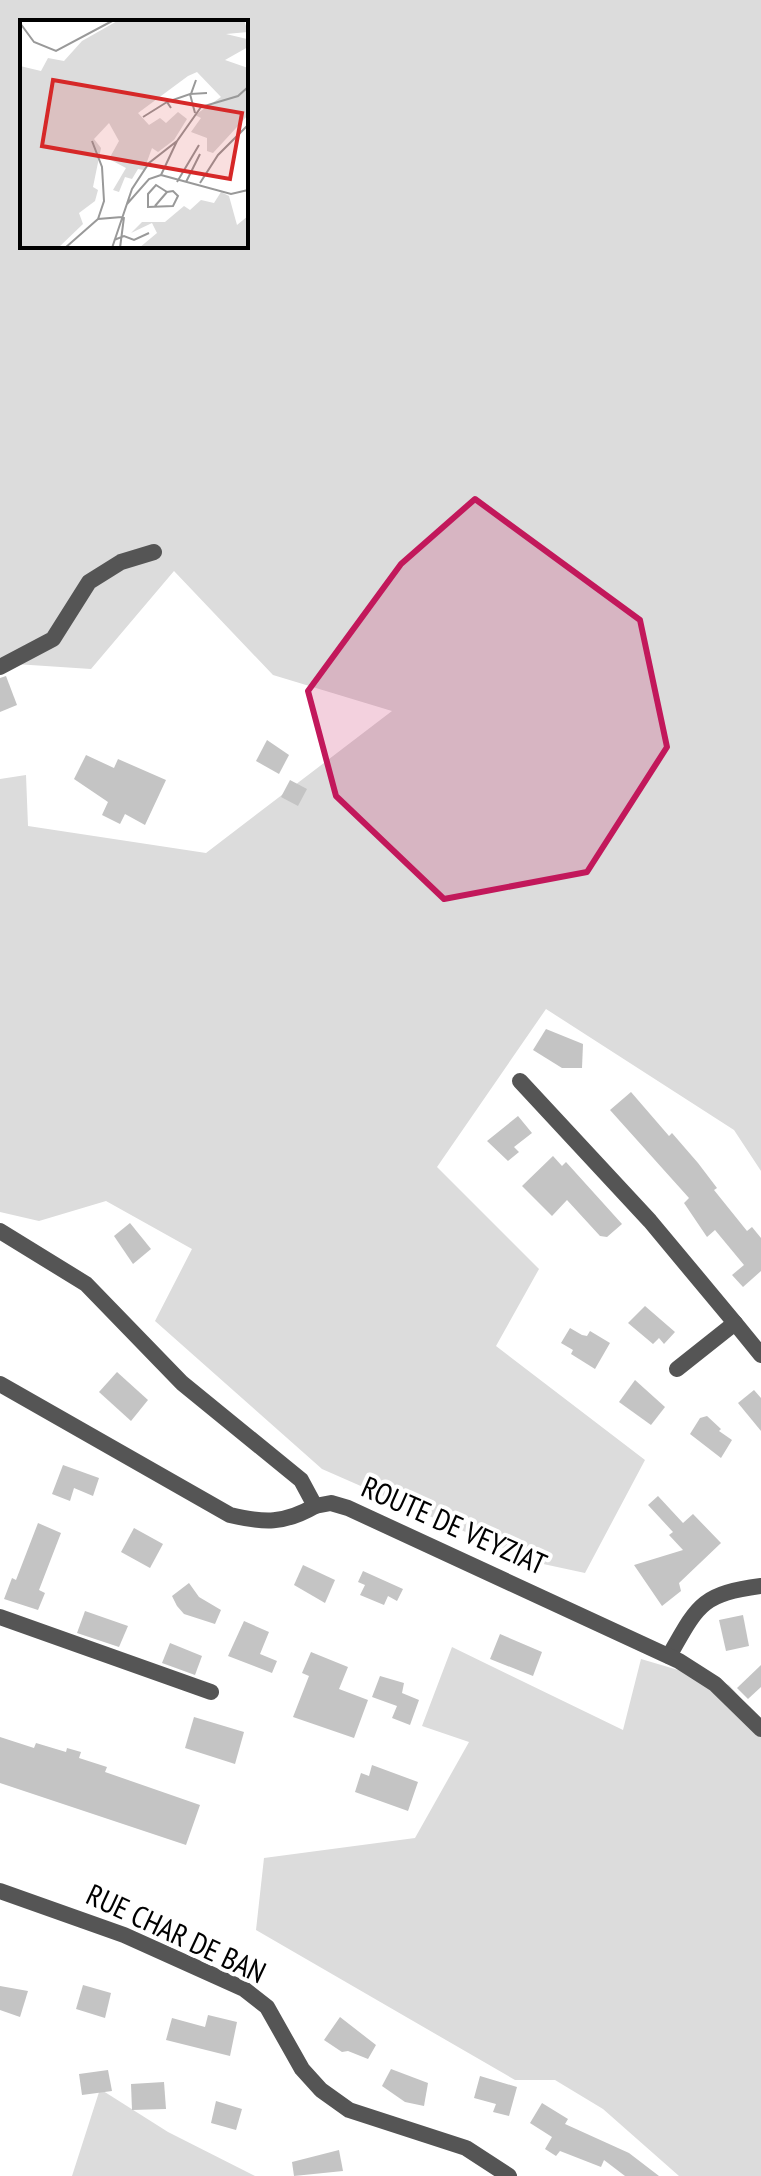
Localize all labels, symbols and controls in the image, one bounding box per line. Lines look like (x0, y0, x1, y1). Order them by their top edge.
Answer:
inset map (20, 20, 248, 248)
street label: ROUTE DE VEYZIAT (356, 1466, 553, 1583)
street label: RUE CHAR DE BAN (81, 1874, 273, 1991)

